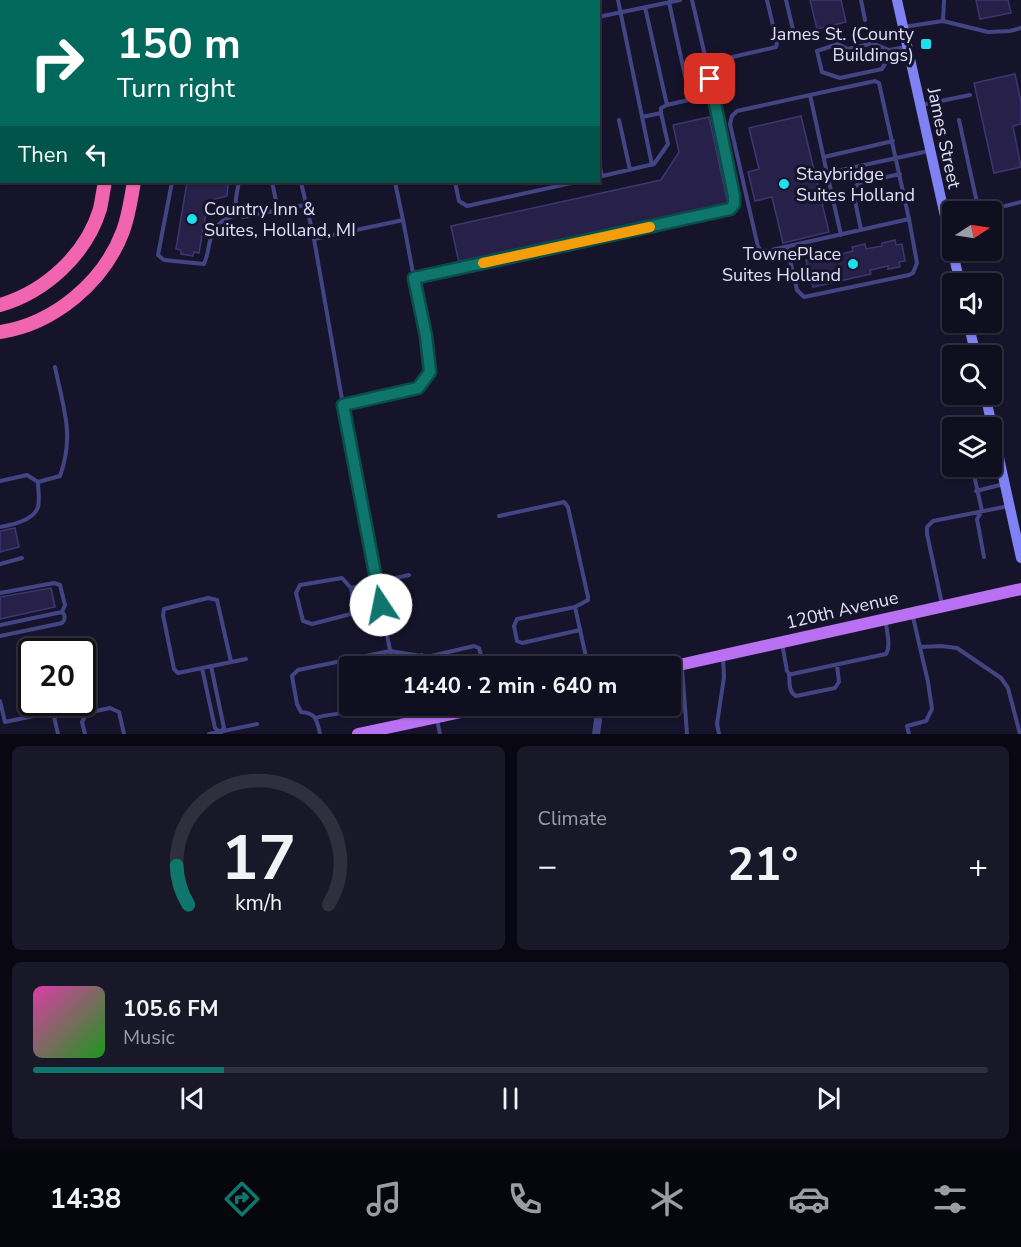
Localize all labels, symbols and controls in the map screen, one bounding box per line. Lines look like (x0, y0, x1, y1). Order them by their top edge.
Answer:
text: 150 m (117, 16, 241, 73)
place label: James St. (County Buildings) (770, 22, 915, 67)
icon: right (18, 24, 96, 102)
marker: James St. (County Buildings) (919, 37, 933, 51)
pin (684, 53, 735, 104)
icon: arrive (693, 62, 726, 95)
text: Turn right (117, 70, 235, 107)
street label: James Street (921, 84, 967, 191)
icon: left (80, 138, 113, 171)
text: Then (18, 140, 68, 170)
place label: Staybridge Suites Holland (796, 162, 915, 207)
marker: Staybridge Suites Holland (777, 177, 791, 191)
place label: Country Inn & Suites, Holland, MI (204, 197, 356, 242)
north arrow (942, 201, 1002, 261)
map controls (942, 201, 1002, 477)
marker: Country Inn & Suites, Holland, MI (185, 212, 199, 226)
place label: TownePlace Suites Holland (722, 242, 841, 287)
marker: TownePlace Suites Holland (846, 257, 860, 271)
button: sound (942, 273, 1002, 333)
button: search (942, 345, 1002, 405)
button: layers (942, 417, 1002, 477)
position arrow (349, 573, 413, 637)
street label: 120th Avenue (783, 585, 901, 635)
speed limit sign: 20 (18, 638, 96, 716)
text: 14:40 · 2 min · 640 m (403, 671, 617, 701)
text: Climate (538, 805, 607, 832)
text: 17 (221, 816, 296, 901)
text: 21° (727, 835, 798, 896)
text: − (538, 844, 557, 889)
text: + (968, 844, 988, 889)
text: km/h (235, 888, 282, 918)
text: 105.6 FM (123, 994, 219, 1024)
text: Music (123, 1024, 175, 1051)
icon: previous (176, 1082, 209, 1115)
icon: pause (494, 1082, 527, 1115)
icon: next (812, 1082, 845, 1115)
icon: directions (221, 1178, 263, 1220)
icon: music (363, 1178, 405, 1220)
icon: phone (504, 1178, 546, 1220)
icon: climate (646, 1178, 688, 1220)
icon: car (788, 1178, 830, 1220)
icon: filters (929, 1178, 971, 1220)
text: 14:38 (50, 1181, 121, 1218)

